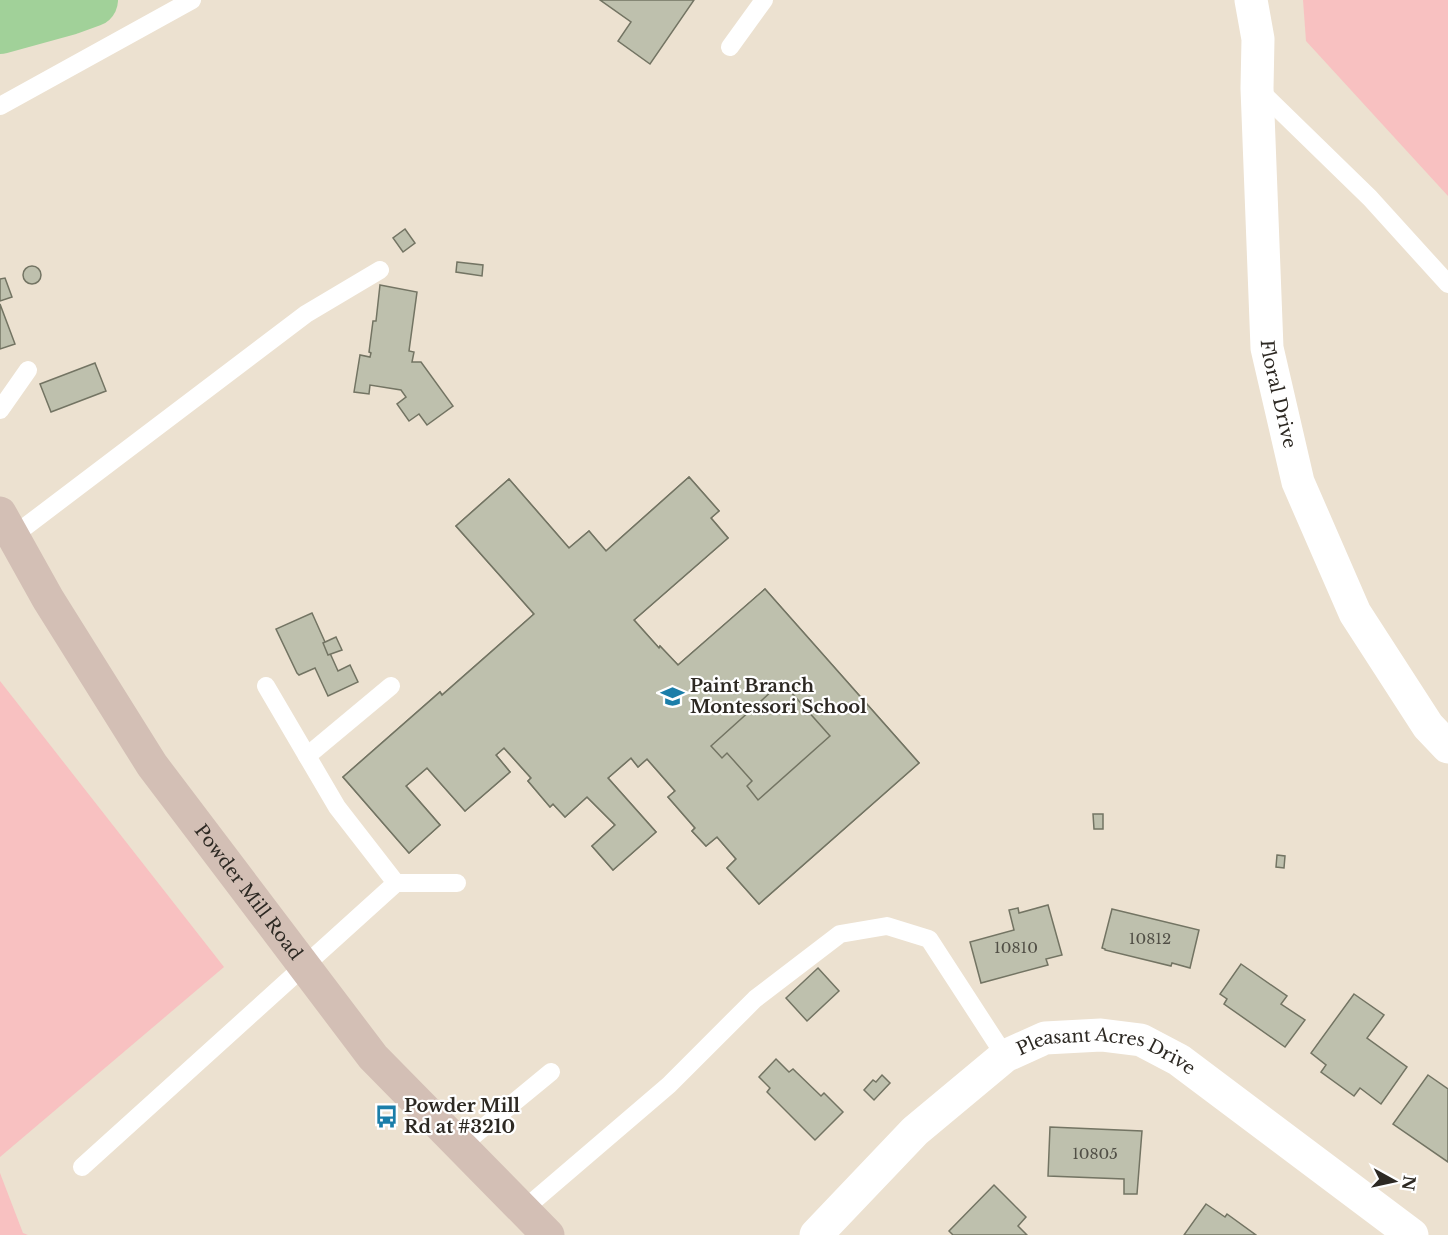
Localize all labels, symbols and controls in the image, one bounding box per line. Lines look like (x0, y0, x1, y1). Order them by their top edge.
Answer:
street label: Floral Drive (1256, 339, 1301, 450)
place label: Paint Branch Montessori School (690, 675, 867, 718)
school or university icon: Paint Branch Montessori School (659, 683, 685, 709)
street label: Powder Mill Road (190, 820, 307, 965)
house number: 10812 (1129, 929, 1171, 948)
house number: 10810 (994, 938, 1038, 957)
street label: Pleasant Acres Drive (1013, 1023, 1200, 1079)
place label: Powder Mill Rd at #3210 (404, 1095, 521, 1138)
bus stop icon: Powder Mill Rd at #3210 (373, 1103, 399, 1129)
house number: 10805 (1072, 1144, 1118, 1163)
north arrow (1364, 1151, 1424, 1211)
text: N (1398, 1174, 1420, 1192)

